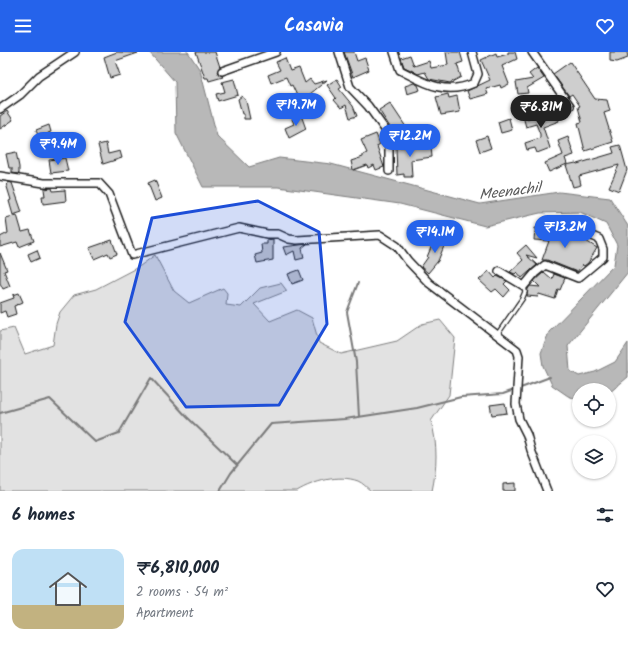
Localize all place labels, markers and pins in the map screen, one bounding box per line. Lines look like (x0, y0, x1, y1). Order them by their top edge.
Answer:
pin: ₹19.7M (263, 93, 329, 127)
pin: ₹6.81M (508, 95, 574, 129)
pin: ₹12.2M (377, 124, 443, 158)
pin: ₹9.4M (30, 132, 86, 166)
pin: ₹13.2M (532, 215, 598, 249)
pin: ₹14.1M (402, 220, 468, 254)

